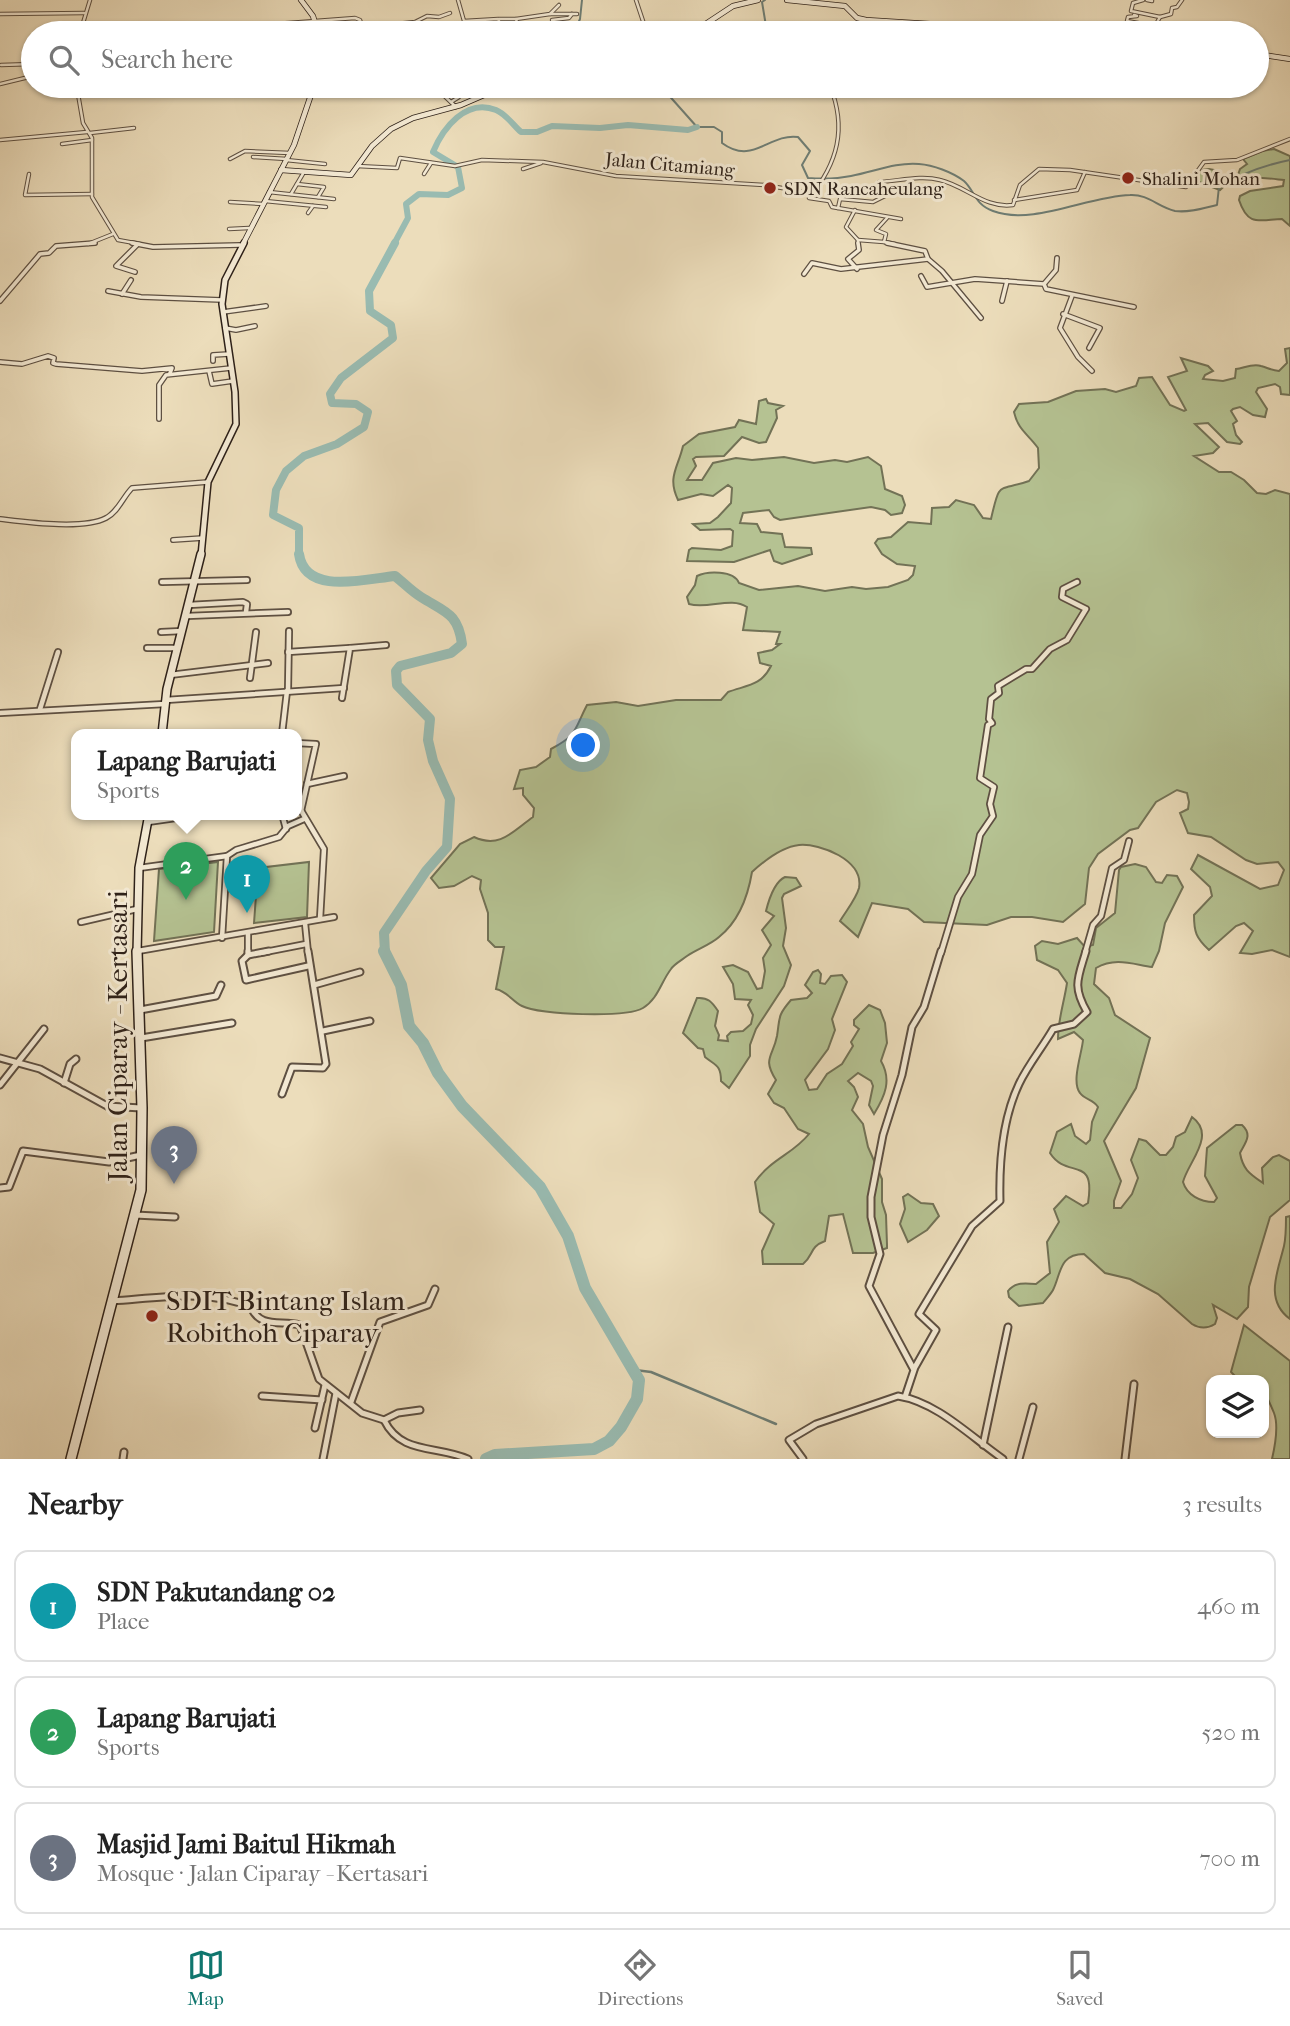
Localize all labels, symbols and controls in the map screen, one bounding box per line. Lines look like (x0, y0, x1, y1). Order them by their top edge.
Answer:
search box (21, 21, 1269, 98)
icon: search (45, 41, 83, 79)
text: Search here (101, 44, 233, 75)
street label: Jalan Citamiang (602, 148, 736, 182)
place label: Shalini Mohan (1142, 168, 1260, 190)
marker: Shalini Mohan (1120, 170, 1136, 186)
place label: SDN Rancaheulang (784, 178, 944, 200)
marker: SDN Rancaheulang (762, 180, 778, 196)
your location (566, 728, 600, 762)
popup (71, 729, 302, 820)
text: Lapang Barujati (97, 746, 276, 777)
text: Sports (97, 777, 160, 804)
pin: 2 (163, 842, 209, 900)
pin: 1 (224, 855, 270, 913)
street label: Jalan Ciparay - Kertasari (101, 890, 134, 1184)
pin: 3 (151, 1126, 197, 1184)
place label: SDIT Bintang Islam Robithoh Ciparay (166, 1284, 406, 1349)
marker: SDIT Bintang Islam Robithoh Ciparay (144, 1308, 160, 1324)
map controls (1206, 1375, 1269, 1438)
button: layers (1206, 1375, 1269, 1438)
text: Nearby (28, 1487, 123, 1522)
text: 3 results (1182, 1491, 1262, 1518)
text: SDN Pakutandang 02 (97, 1577, 335, 1608)
text: 1 (49, 1593, 57, 1620)
text: 460 m (1197, 1593, 1260, 1620)
text: Place (97, 1608, 149, 1635)
text: Lapang Barujati (97, 1703, 276, 1734)
text: 2 (47, 1719, 59, 1746)
text: 520 m (1201, 1719, 1260, 1746)
text: Sports (97, 1734, 159, 1761)
text: Masjid Jami Baitul Hikmah (97, 1829, 396, 1860)
text: 3 (48, 1845, 58, 1872)
text: 700 m (1200, 1845, 1260, 1872)
text: Mosque · Jalan Ciparay - Kertasari (97, 1860, 428, 1887)
tab: Map (187, 1946, 225, 2010)
tab: Directions (598, 1946, 683, 2010)
tab: Saved (1056, 1946, 1103, 2010)

